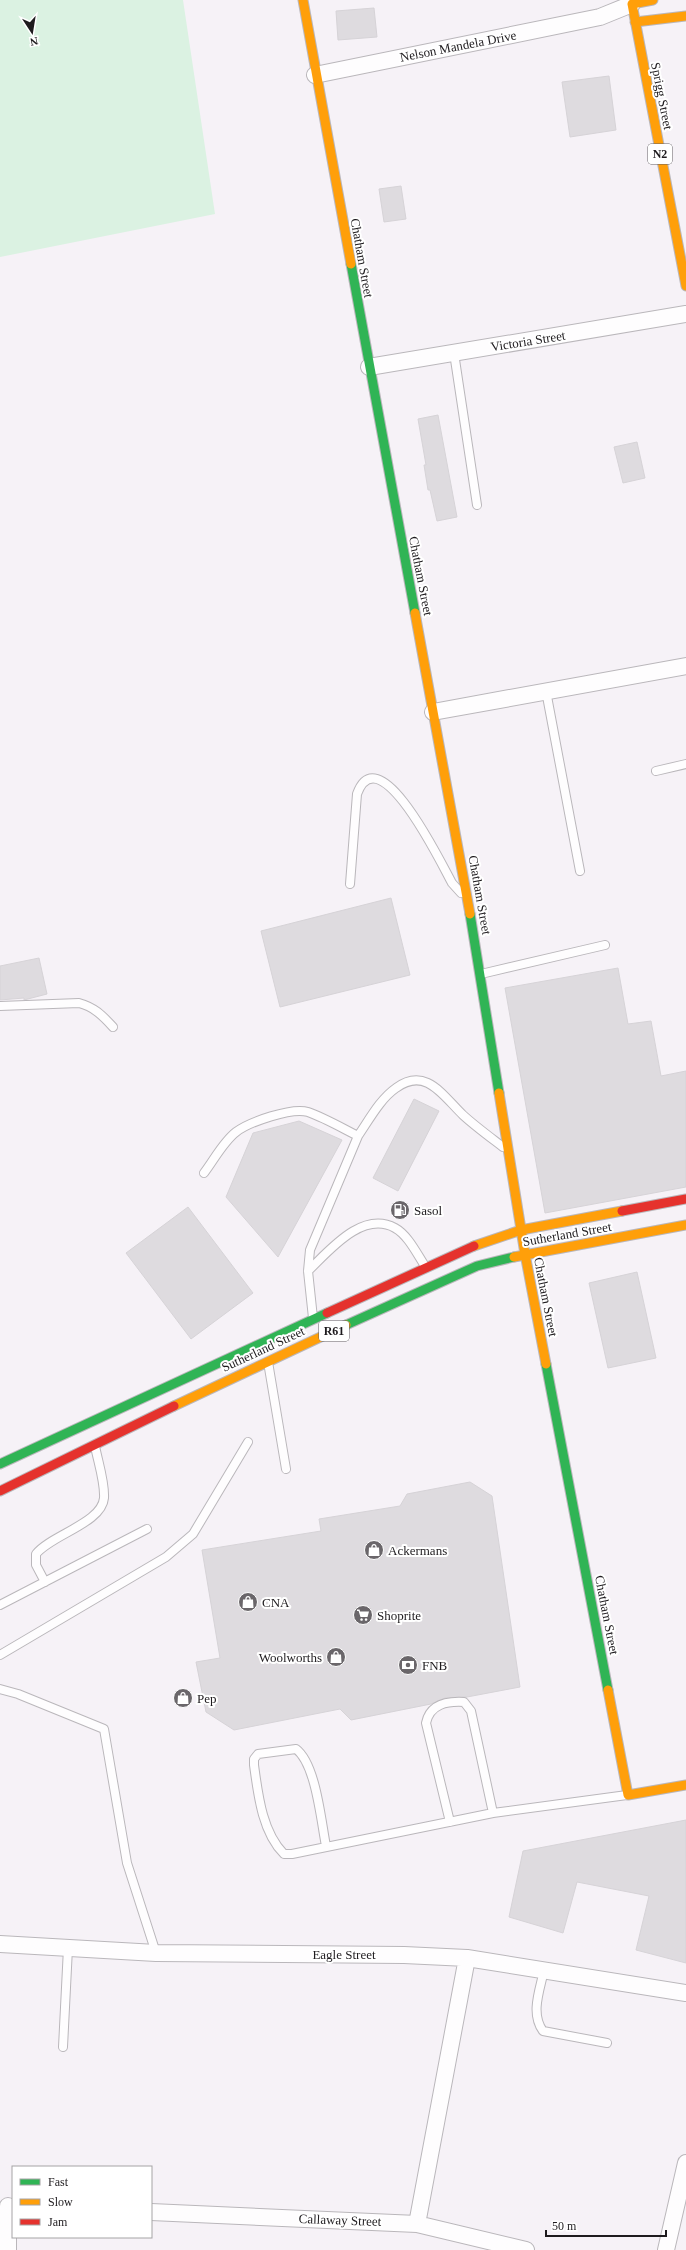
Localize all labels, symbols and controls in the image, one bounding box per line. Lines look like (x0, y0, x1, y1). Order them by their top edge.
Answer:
north arrow (12, 12, 52, 52)
street label: Nelson Mandela Drive (398, 27, 518, 65)
text: N (29, 35, 39, 48)
street label: Sprigg Street (648, 61, 676, 131)
road number: N2 (648, 144, 672, 164)
street label: Chatham Street (348, 217, 376, 299)
street label: Victoria Street (490, 328, 567, 354)
street label: Chatham Street (406, 535, 436, 617)
street label: Chatham Street (466, 854, 494, 936)
fuel station icon: Sasol (389, 1199, 411, 1221)
place label: Sasol (414, 1203, 443, 1218)
street label: Sutherland Street (521, 1219, 613, 1249)
street label: Chatham Street (531, 1256, 561, 1338)
road number: R61 (319, 1321, 349, 1341)
street label: Sutherland Street (219, 1323, 307, 1375)
shop icon: Ackermans (363, 1539, 385, 1561)
place label: Ackermans (388, 1543, 447, 1558)
street label: Chatham Street (592, 1574, 622, 1656)
shop icon: CNA (237, 1591, 259, 1613)
place label: CNA (262, 1595, 290, 1610)
supermarket icon: Shoprite (352, 1604, 374, 1626)
place label: Shoprite (377, 1608, 421, 1623)
shop icon: Woolworths (325, 1646, 347, 1668)
place label: Woolworths (259, 1650, 322, 1665)
bank icon: FNB (397, 1654, 419, 1676)
place label: FNB (422, 1658, 448, 1673)
shop icon: Pep (172, 1687, 194, 1709)
place label: Pep (197, 1691, 217, 1706)
street label: Eagle Street (312, 1947, 376, 1962)
legend (12, 2166, 152, 2238)
text: Fast (48, 2175, 69, 2189)
text: Slow (48, 2195, 73, 2209)
street label: Callaway Street (298, 2211, 382, 2229)
scale bar (546, 2212, 666, 2238)
text: Jam (48, 2215, 68, 2229)
text: 50 m (552, 2219, 577, 2233)

